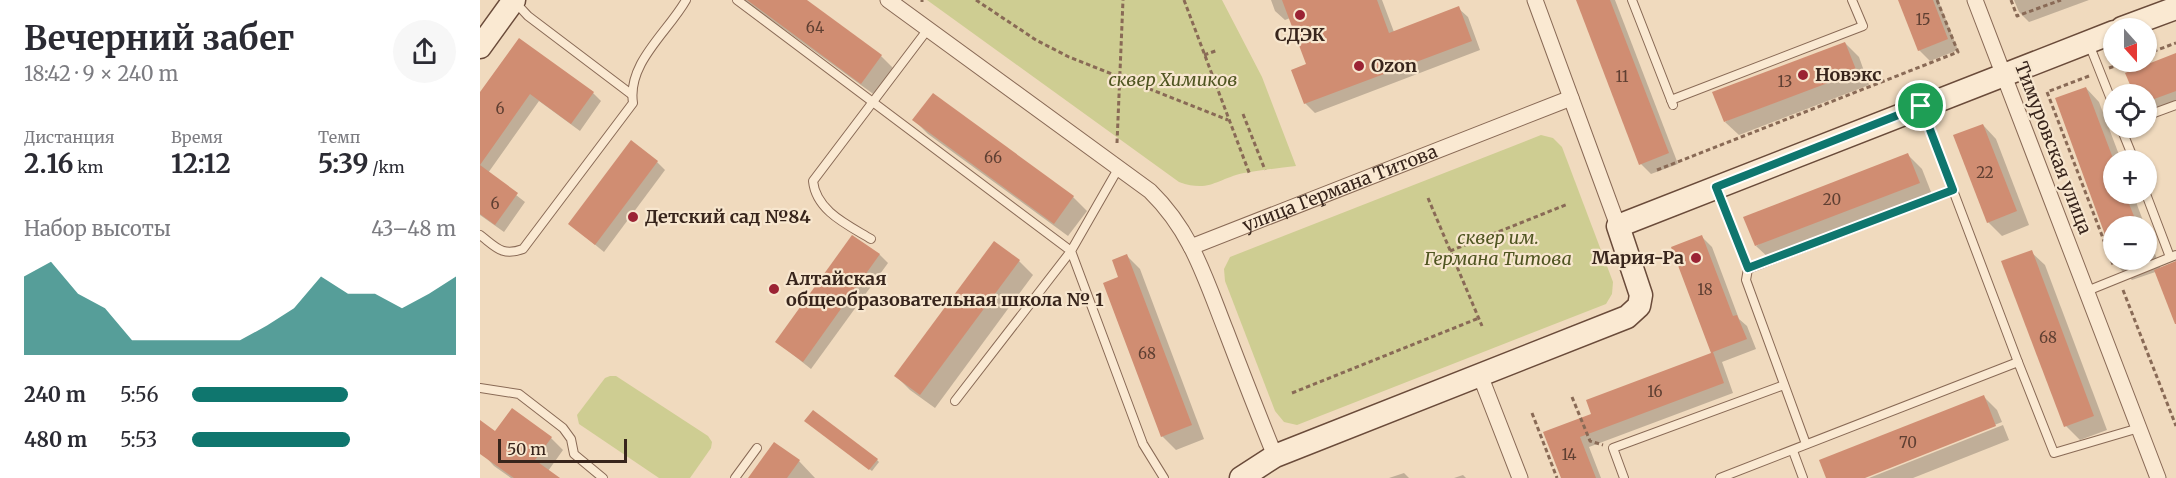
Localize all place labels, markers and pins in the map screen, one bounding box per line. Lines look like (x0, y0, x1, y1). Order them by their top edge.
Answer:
marker: СДЭК (1293, 8, 1307, 22)
place label: СДЭК (1275, 23, 1325, 46)
place label: Ozon (1371, 54, 1417, 77)
marker: Ozon (1352, 59, 1366, 73)
place label: Новэкс (1815, 63, 1881, 86)
marker: Новэкс (1796, 68, 1810, 82)
pin (1895, 80, 1946, 131)
place label: Детский сад №84 (645, 205, 811, 228)
marker: Детский сад №84 (626, 210, 640, 224)
place label: Мария-Ра (1592, 246, 1684, 269)
marker: Мария-Ра (1689, 251, 1703, 265)
place label: Алтайская общеобразовательная школа № 1 (785, 267, 1104, 311)
marker: Алтайская общеобразовательная школа № 1 (767, 282, 781, 296)

